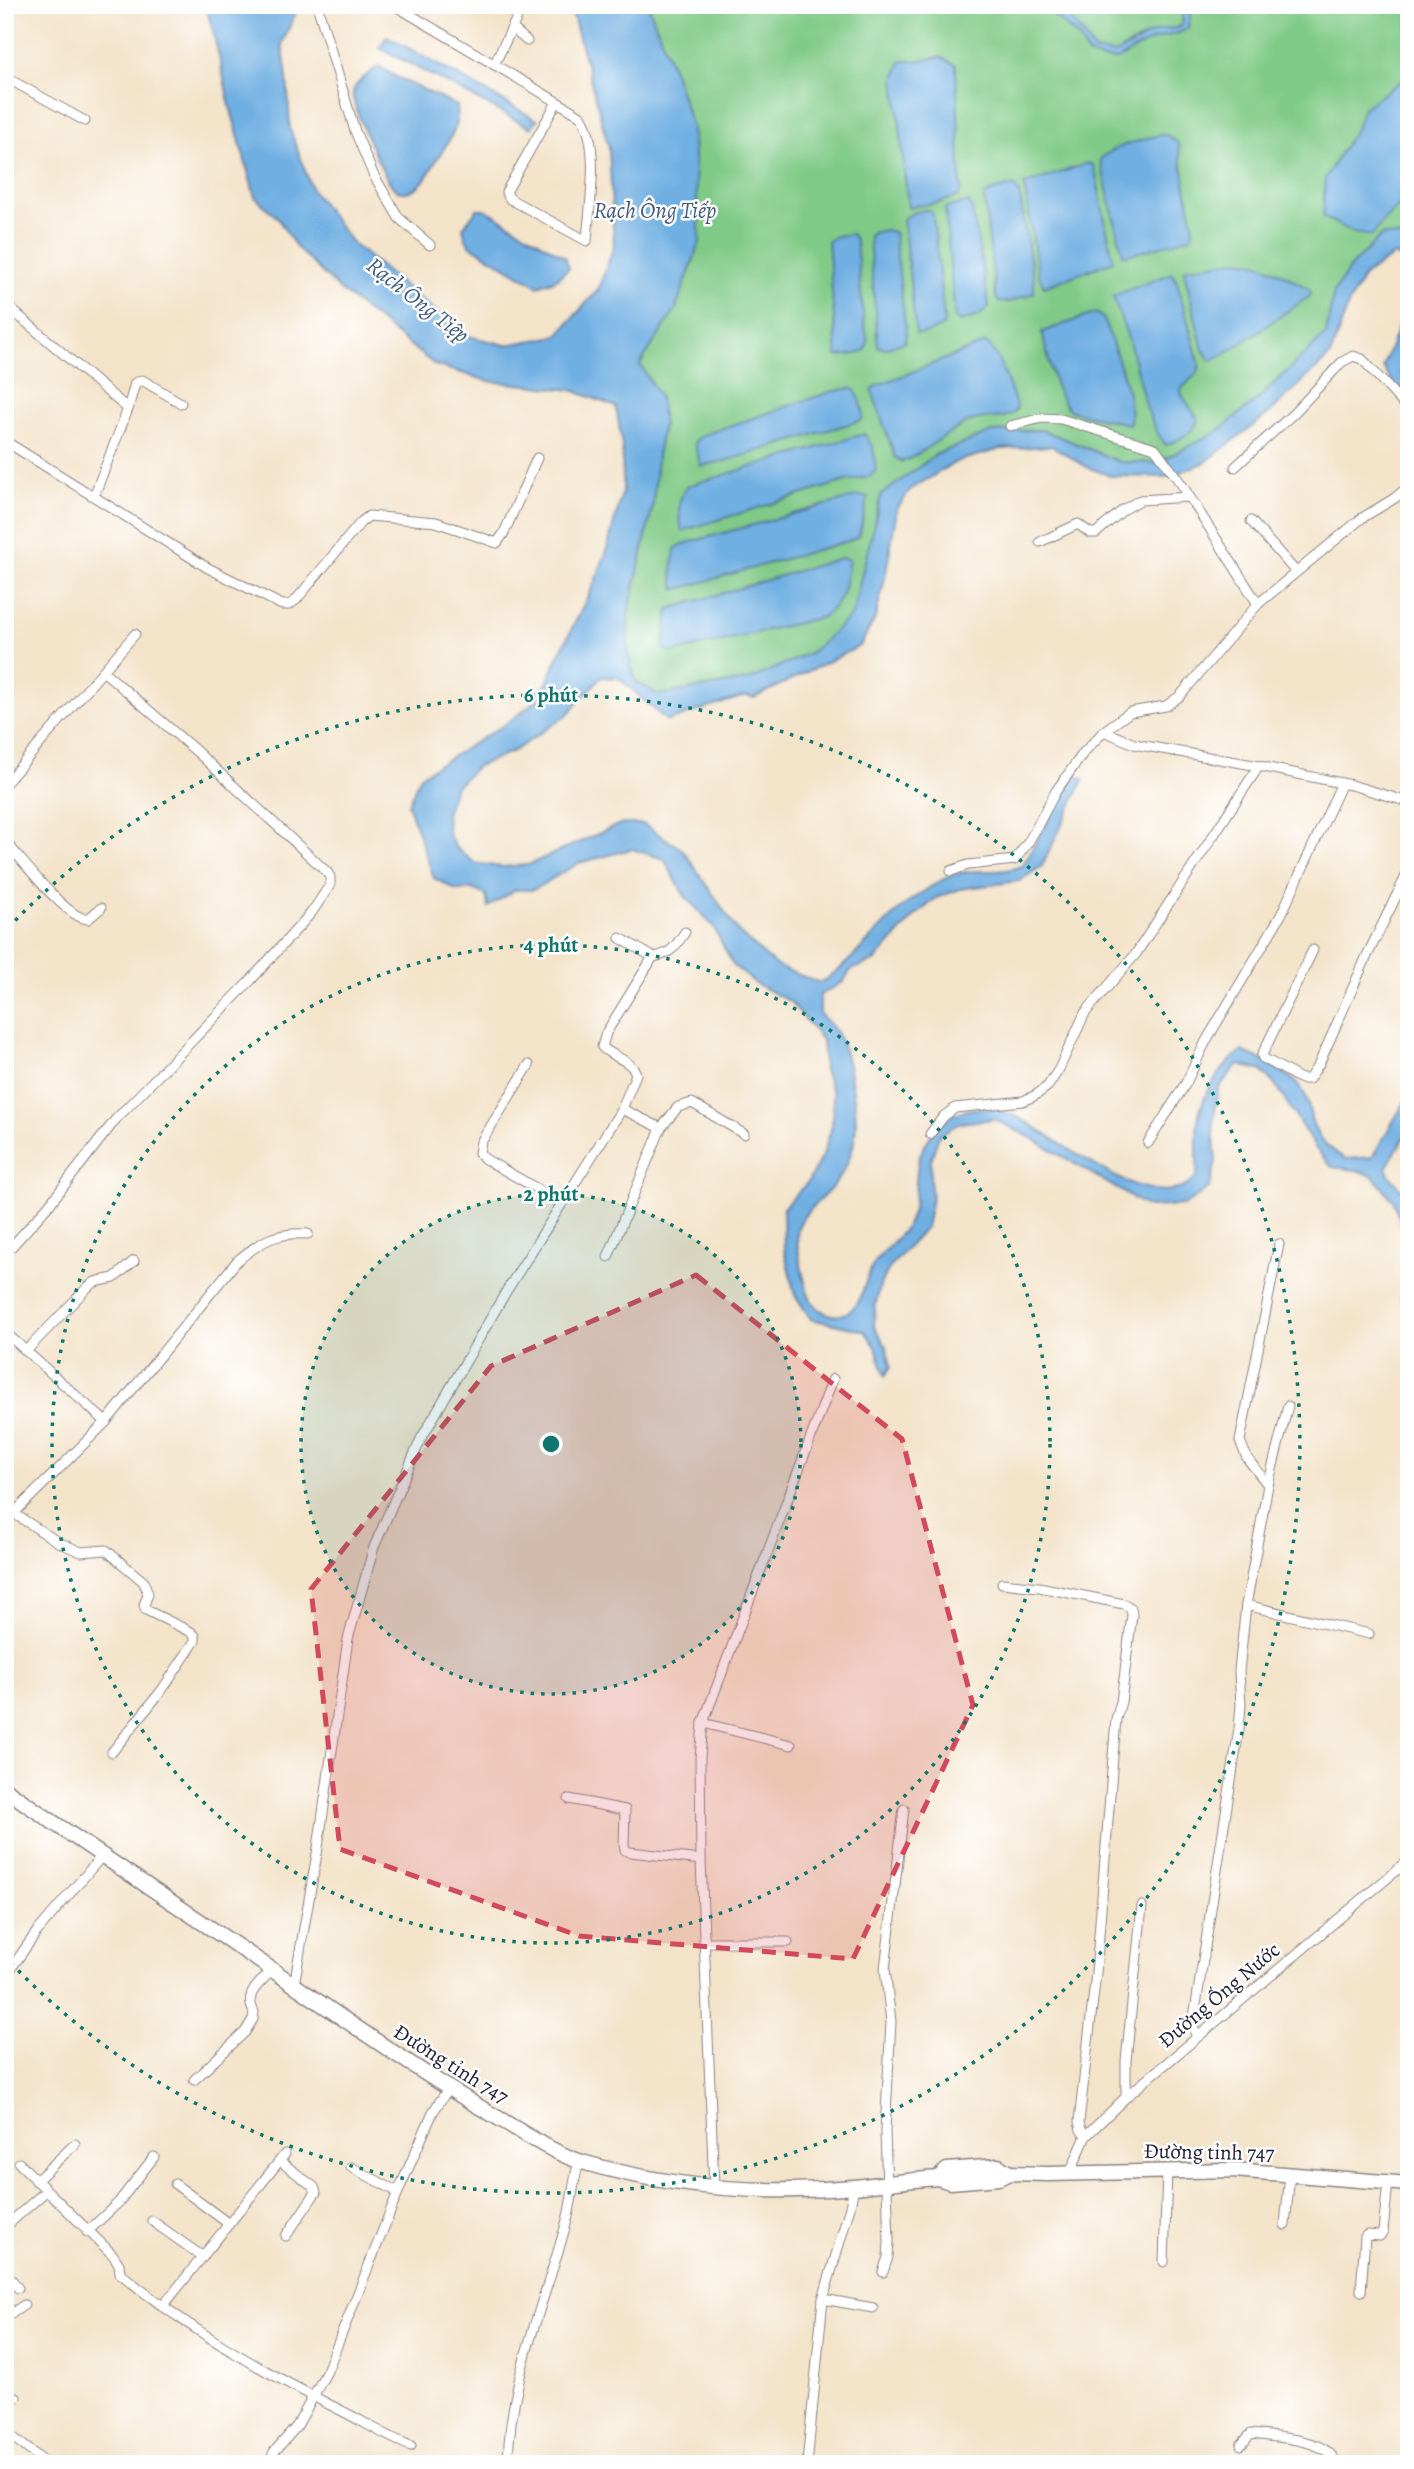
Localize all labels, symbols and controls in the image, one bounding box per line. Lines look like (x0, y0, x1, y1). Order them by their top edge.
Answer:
water label: Rạch Ông Tiếp (593, 195, 717, 226)
water label: Rạch Ông Tiệp (360, 250, 476, 350)
text: 6 phút (524, 681, 578, 709)
text: 4 phút (524, 931, 578, 959)
text: 2 phút (524, 1180, 578, 1208)
centre of rings (539, 1432, 563, 1456)
street label: Đường Ống Nước (1152, 1936, 1286, 2054)
street label: Đường tỉnh 747 (388, 2018, 514, 2111)
street label: Đường tỉnh 747 (1144, 2137, 1275, 2167)

